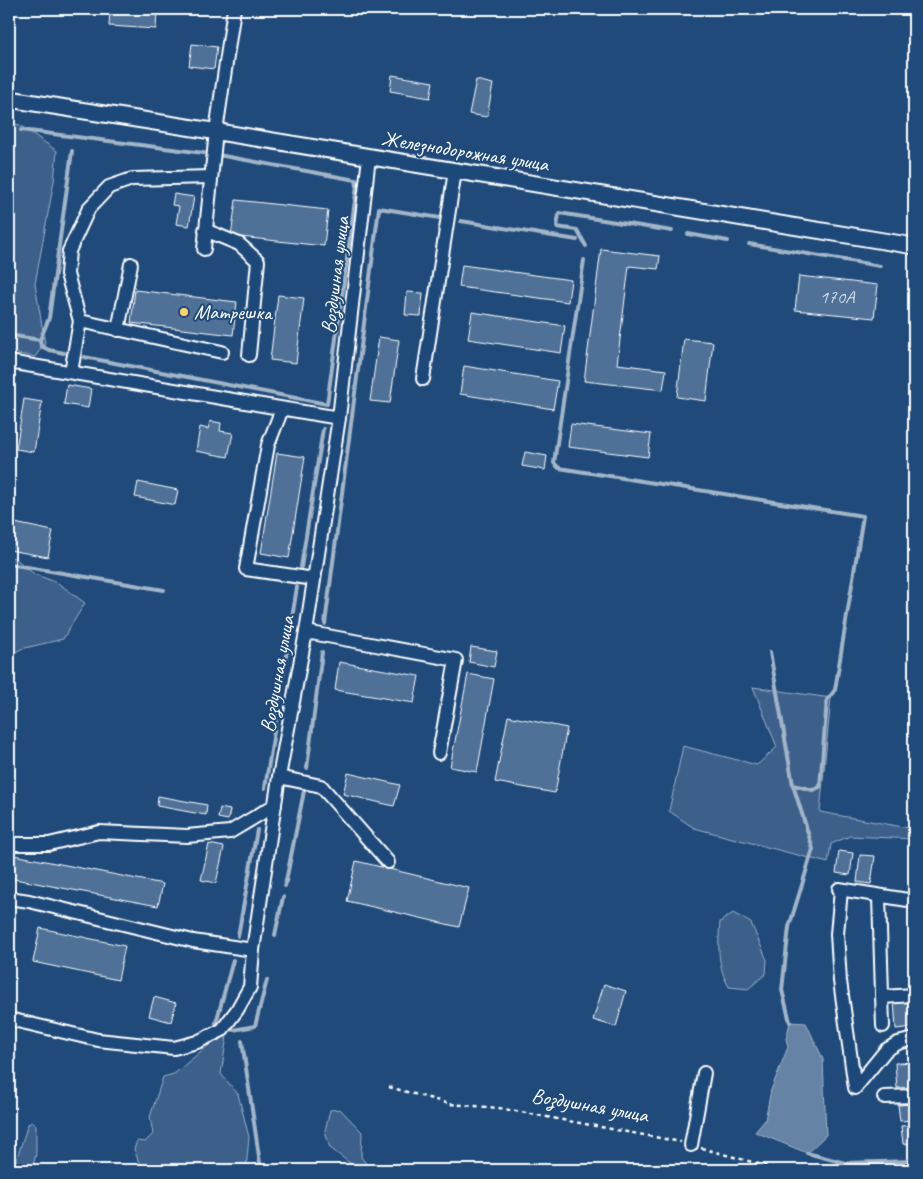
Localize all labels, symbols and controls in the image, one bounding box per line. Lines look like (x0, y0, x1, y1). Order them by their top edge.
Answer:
street label: Железнодорожная улица (380, 125, 552, 177)
street label: Воздушная улица (315, 213, 356, 335)
house number: 170А (819, 285, 856, 309)
place label: Матрешка (194, 299, 274, 325)
marker: Матрешка (178, 306, 190, 318)
street label: Воздушная улица (254, 612, 301, 734)
street label: Воздушная улица (530, 1082, 652, 1129)

